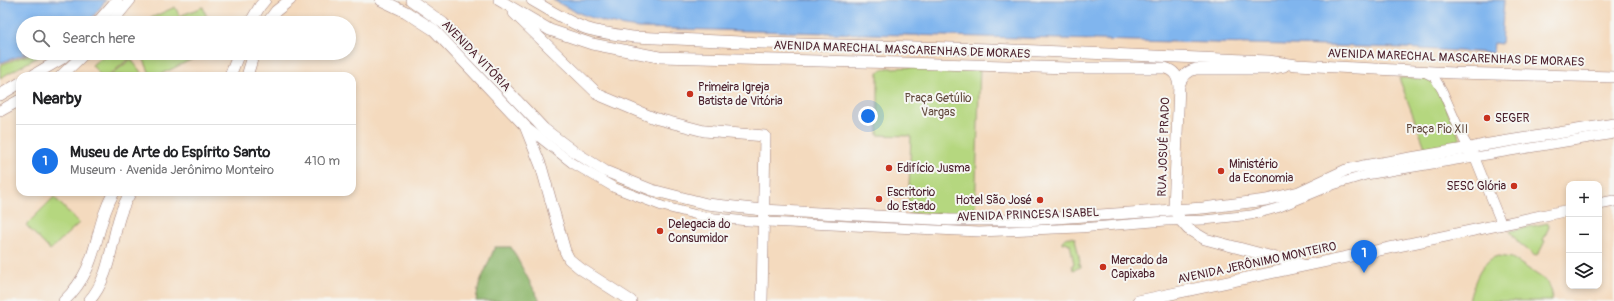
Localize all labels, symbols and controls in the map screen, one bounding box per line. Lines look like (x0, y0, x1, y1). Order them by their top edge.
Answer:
search box (16, 16, 356, 60)
street label: AVENIDA VITÓRIA (438, 17, 514, 95)
icon: search (30, 27, 52, 49)
text: Search here (62, 29, 135, 48)
street label: AVENIDA MARECHAL MASCARENHAS DE MORAES (773, 38, 1031, 62)
street label: AVENIDA MARECHAL MASCARENHAS DE MORAES (1327, 46, 1585, 70)
place label: Primeira Igreja Batista de Vitória (698, 80, 783, 109)
text: Nearby (32, 88, 81, 109)
marker: Primeira Igreja Batista de Vitória (685, 89, 695, 99)
park label: Praça Getúlio Vargas (904, 91, 972, 120)
street label: RUA JOSUÉ PRADO (1154, 97, 1173, 197)
your location (858, 106, 878, 126)
place label: SEGER (1495, 111, 1529, 126)
marker: SEGER (1482, 113, 1492, 123)
park label: Praça Pio XII (1406, 122, 1468, 137)
text: Museu de Arte do Espírito Santo (70, 143, 270, 162)
text: 1 (42, 153, 48, 169)
text: 410 m (304, 153, 340, 169)
place label: Ministério da Economia (1229, 157, 1294, 186)
place label: Edifício Jusma (897, 161, 971, 176)
text: Museum · Avenida Jerônimo Monteiro (70, 162, 274, 178)
marker: Edifício Jusma (884, 163, 894, 173)
marker: Ministério da Economia (1216, 166, 1226, 176)
place label: SESC Glória (1447, 179, 1506, 194)
marker: SESC Glória (1509, 181, 1519, 191)
map controls (1566, 181, 1602, 289)
button: + (1566, 181, 1602, 217)
place label: Escritorio do Estado (887, 185, 936, 214)
place label: Hotel São José (956, 193, 1032, 208)
marker: Escritorio do Estado (874, 194, 884, 204)
marker: Hotel São José (1035, 195, 1045, 205)
street label: AVENIDA PRINCESA ISABEL (956, 205, 1100, 225)
place label: Delegacia do Consumidor (668, 217, 731, 246)
button: − (1566, 217, 1602, 253)
marker: Delegacia do Consumidor (655, 226, 665, 236)
street label: AVENIDA JERÔNIMO MONTEIRO (1176, 238, 1338, 287)
pin: 1 (1351, 240, 1377, 273)
place label: Mercado da Capixaba (1111, 253, 1168, 282)
button: layers (1566, 253, 1602, 289)
marker: Mercado da Capixaba (1098, 262, 1108, 272)

